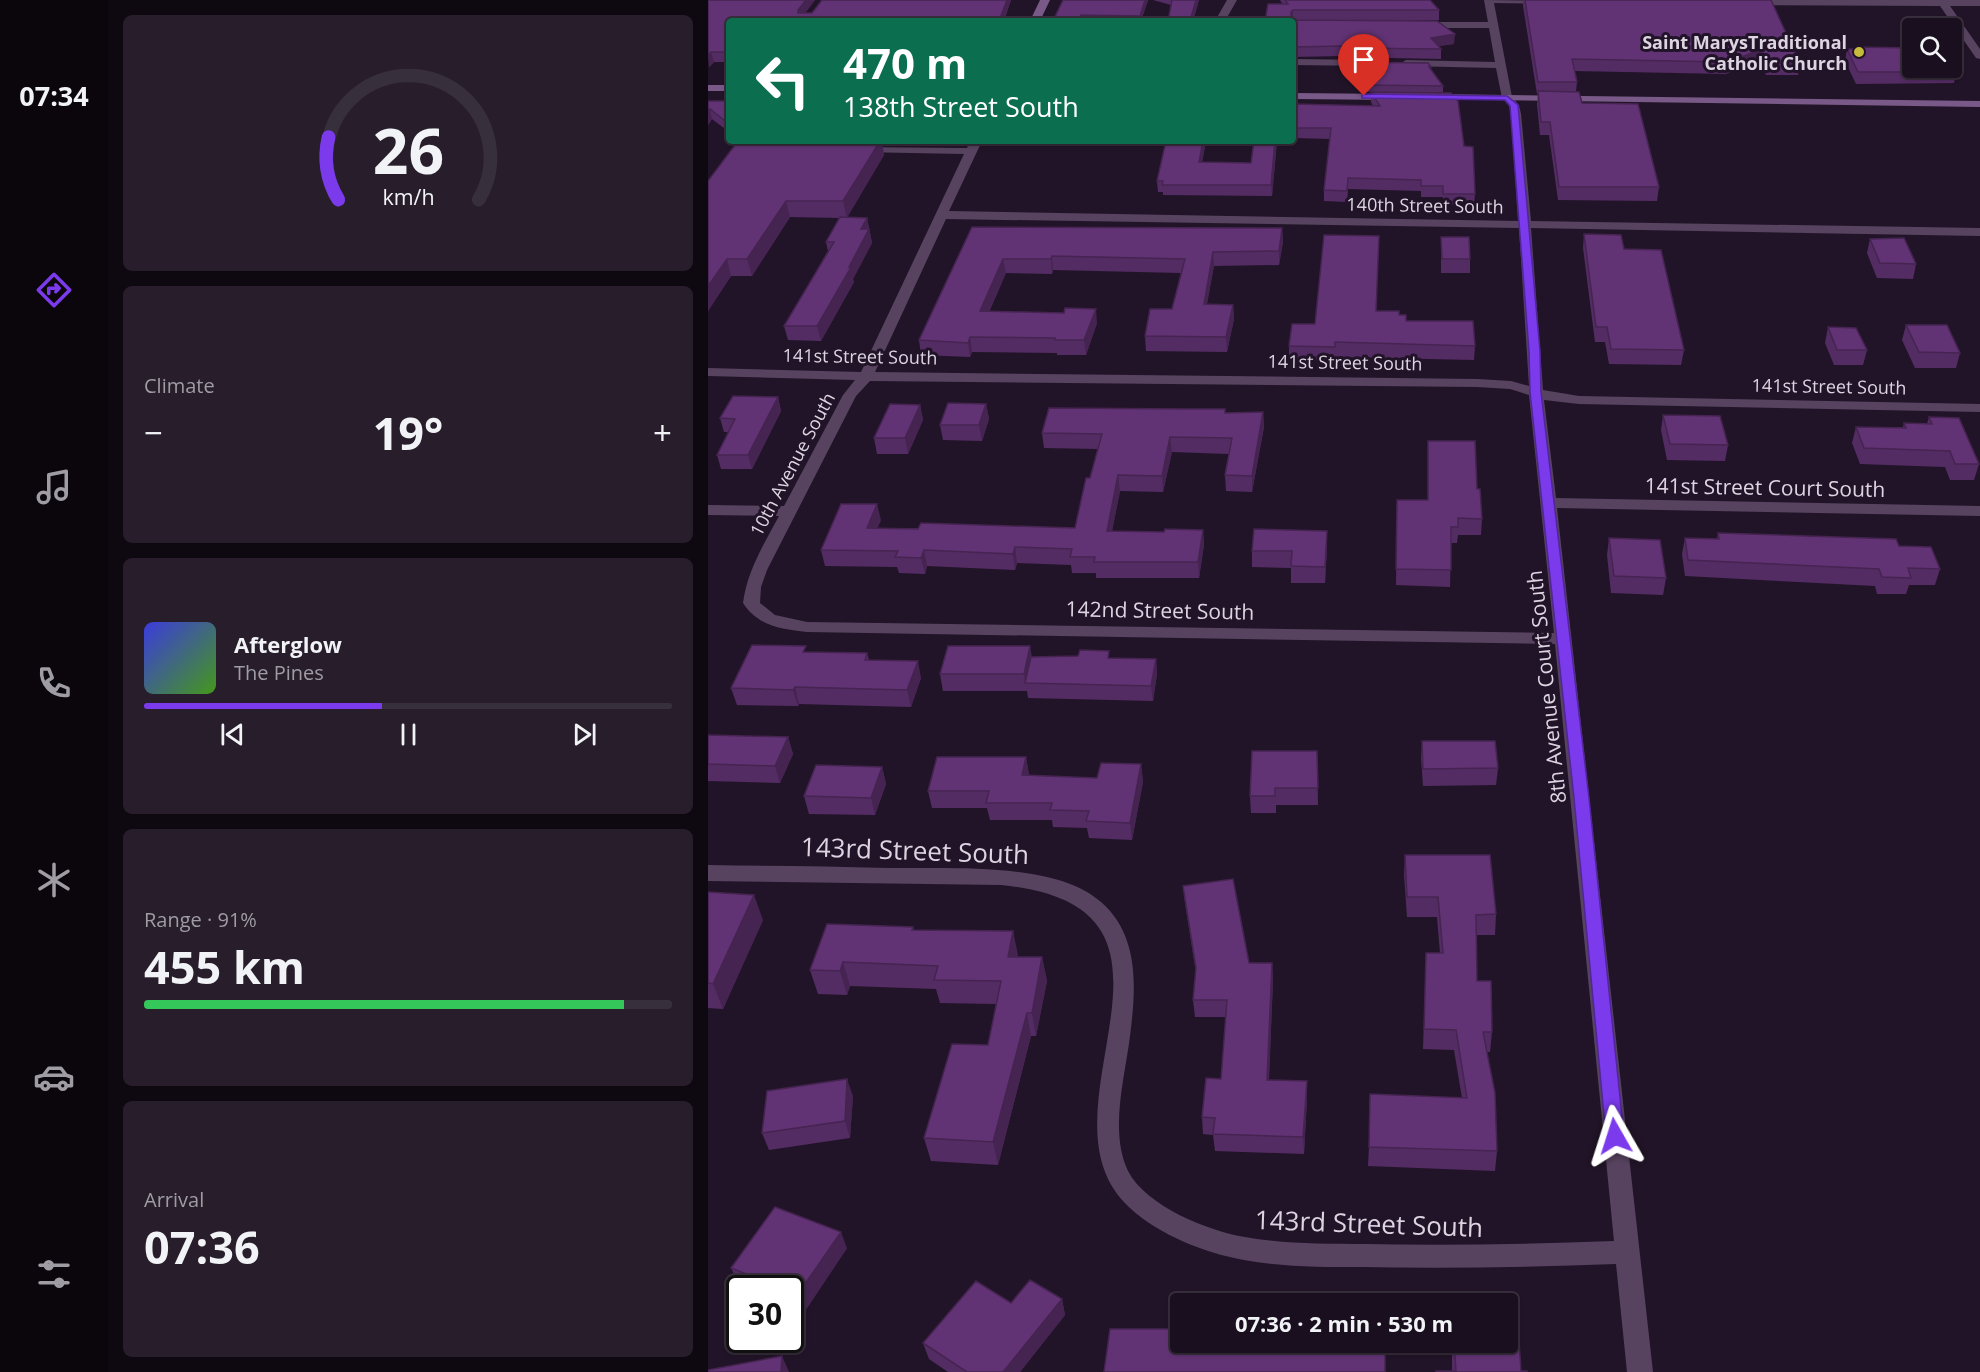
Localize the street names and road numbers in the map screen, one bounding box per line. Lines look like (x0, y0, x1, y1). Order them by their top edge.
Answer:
street label: 140th Street South (1346, 192, 1504, 218)
street label: 141st Street South (782, 343, 938, 369)
street label: 141st Street South (1267, 349, 1423, 375)
street label: 141st Street South (1751, 373, 1907, 399)
street label: 10th Avenue South (744, 388, 840, 540)
street label: 141st Street Court South (1644, 471, 1886, 503)
street label: 8th Avenue Court South (1520, 569, 1572, 805)
street label: 142nd Street South (1065, 594, 1255, 626)
street label: 143rd Street South (800, 828, 1030, 872)
street label: 143rd Street South (1254, 1201, 1484, 1245)

